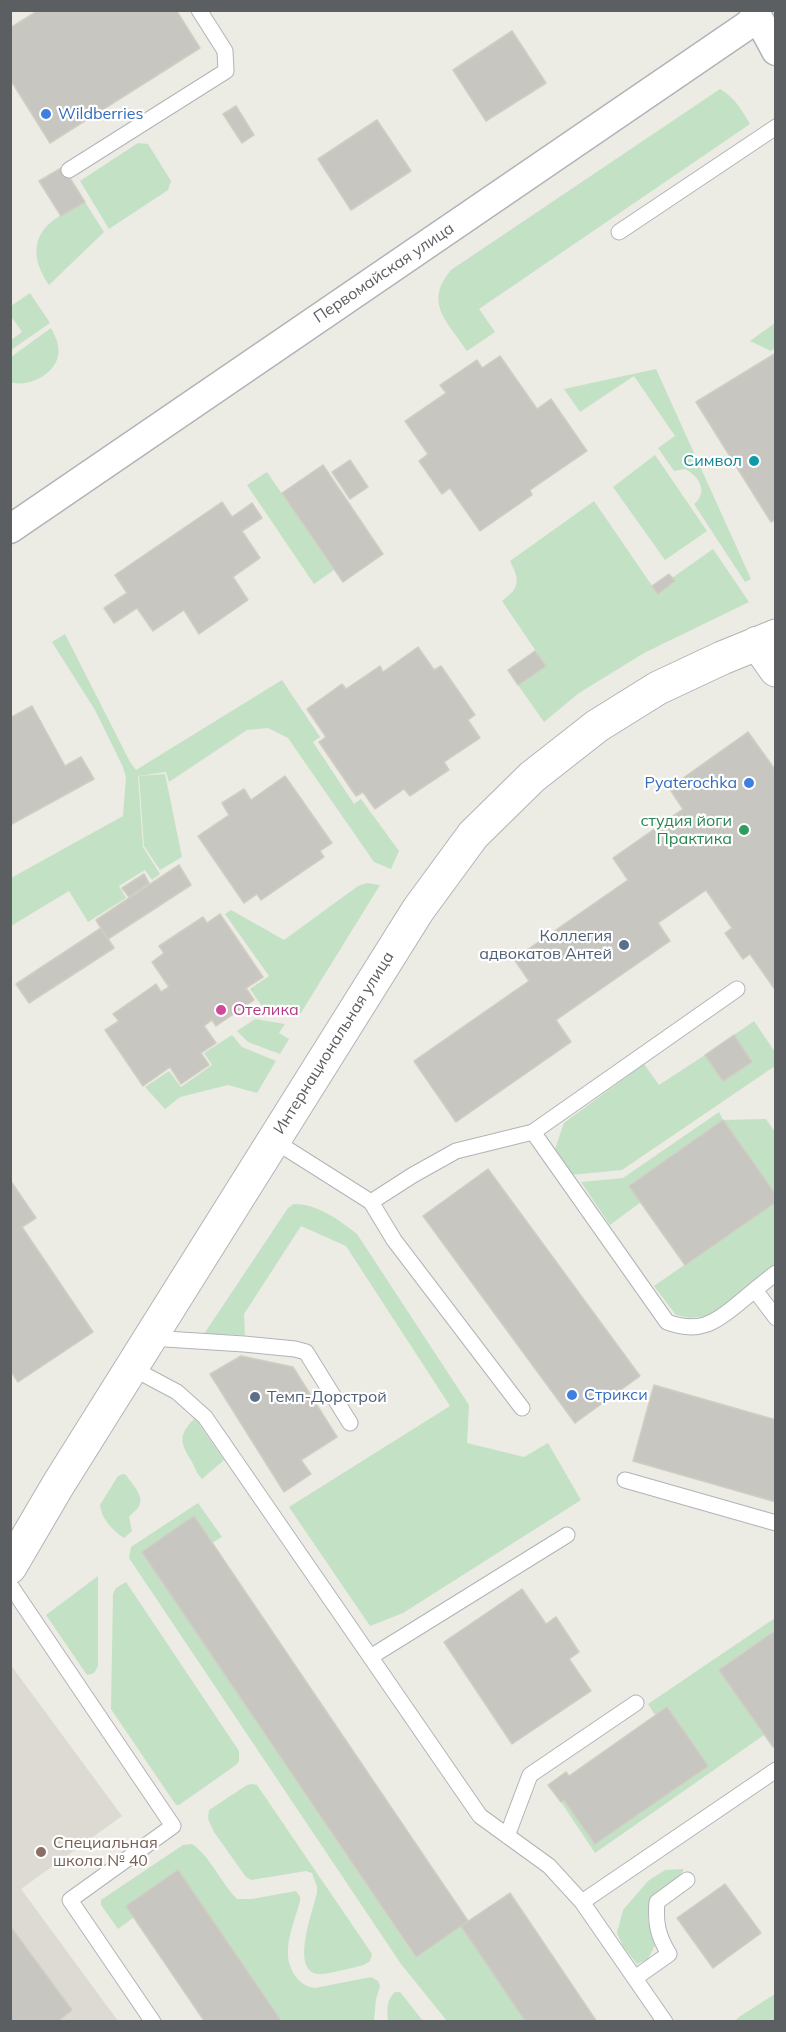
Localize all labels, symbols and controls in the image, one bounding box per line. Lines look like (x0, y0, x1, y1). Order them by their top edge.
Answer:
place label: Wildberries (58, 104, 143, 124)
marker: Wildberries (39, 107, 53, 121)
street label: Первомайская улица (310, 219, 458, 327)
place label: Символ (683, 451, 742, 471)
marker: Символ (747, 454, 761, 468)
place label: Pyaterochka (645, 773, 737, 793)
marker: Pyaterochka (742, 776, 756, 790)
place label: студия йоги Практика (640, 811, 732, 849)
marker: студия йоги Практика (737, 823, 751, 837)
place label: Коллегия адвокатов Антей (479, 926, 612, 964)
marker: Коллегия адвокатов Антей (617, 938, 631, 952)
street label: Интернациональная улица (270, 948, 398, 1138)
place label: Отелика (233, 1000, 299, 1020)
marker: Отелика (214, 1003, 228, 1017)
place label: Стрикси (584, 1385, 648, 1405)
place label: Темп-Дорстрой (267, 1387, 387, 1407)
marker: Стрикси (565, 1388, 579, 1402)
marker: Темп-Дорстрой (248, 1390, 262, 1404)
place label: Специальная школа № 40 (53, 1833, 158, 1871)
marker: Специальная школа № 40 (34, 1845, 48, 1859)

